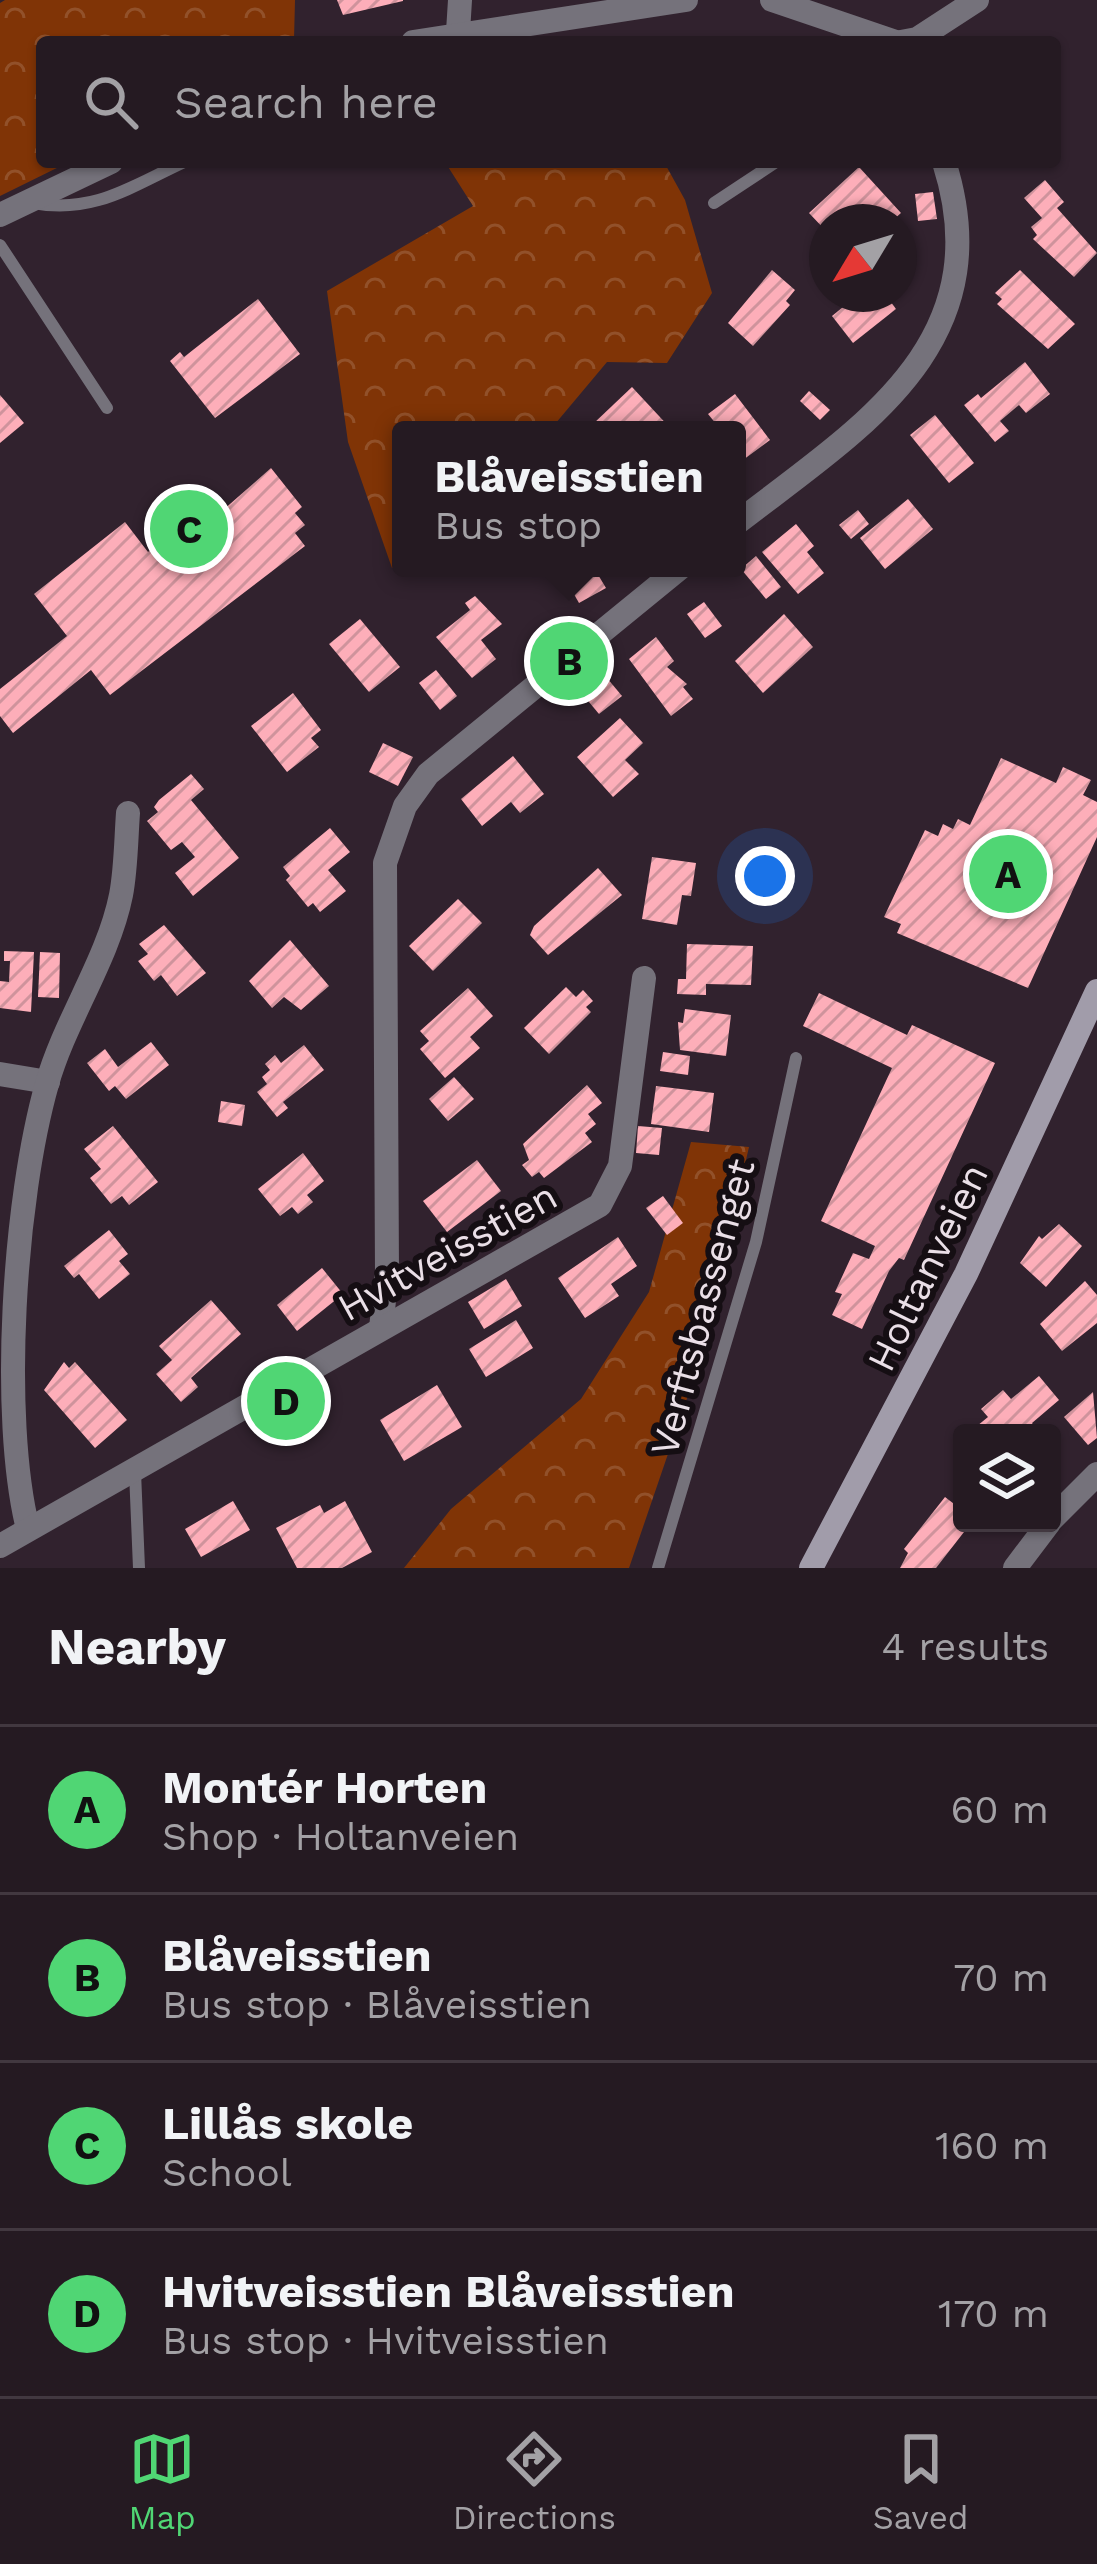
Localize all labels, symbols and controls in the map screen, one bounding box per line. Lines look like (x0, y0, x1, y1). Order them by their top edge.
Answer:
search box (36, 36, 1061, 168)
icon: search (78, 69, 144, 135)
text: Search here (174, 76, 438, 129)
north arrow (809, 204, 917, 312)
popup (392, 421, 746, 577)
text: Blåveisstien (434, 450, 704, 503)
pin: C (150, 484, 228, 574)
text: Bus stop (434, 503, 602, 548)
pin: B (530, 616, 608, 706)
pin: A (969, 829, 1047, 919)
your location (735, 846, 795, 906)
street label: Verftsbassenget (641, 1154, 764, 1460)
street label: Holtanveien (858, 1156, 997, 1378)
street label: Hvitveisstien (330, 1173, 565, 1330)
pin: D (247, 1356, 325, 1446)
map controls (953, 1424, 1061, 1532)
button: layers (953, 1424, 1061, 1532)
text: Nearby (48, 1617, 226, 1676)
text: 4 results (881, 1624, 1049, 1669)
text: Montér Horten (162, 1761, 487, 1814)
text: A (74, 1787, 100, 1832)
text: 60 m (951, 1787, 1049, 1832)
text: Shop · Holtanveien (162, 1814, 519, 1859)
text: Blåveisstien (162, 1929, 432, 1982)
text: B (74, 1955, 100, 2000)
text: 70 m (953, 1955, 1049, 2000)
text: Bus stop · Blåveisstien (162, 1982, 592, 2027)
text: Lillås skole (162, 2097, 413, 2150)
text: C (74, 2123, 100, 2168)
text: 160 m (935, 2123, 1049, 2168)
text: School (162, 2150, 292, 2195)
text: Hvitveisstien Blåveisstien (162, 2265, 735, 2318)
text: D (73, 2291, 101, 2336)
text: 170 m (938, 2291, 1049, 2336)
text: Bus stop · Hvitveisstien (162, 2318, 609, 2363)
tab: Map (128, 2426, 196, 2537)
tab: Directions (453, 2426, 616, 2537)
tab: Saved (873, 2426, 969, 2537)

